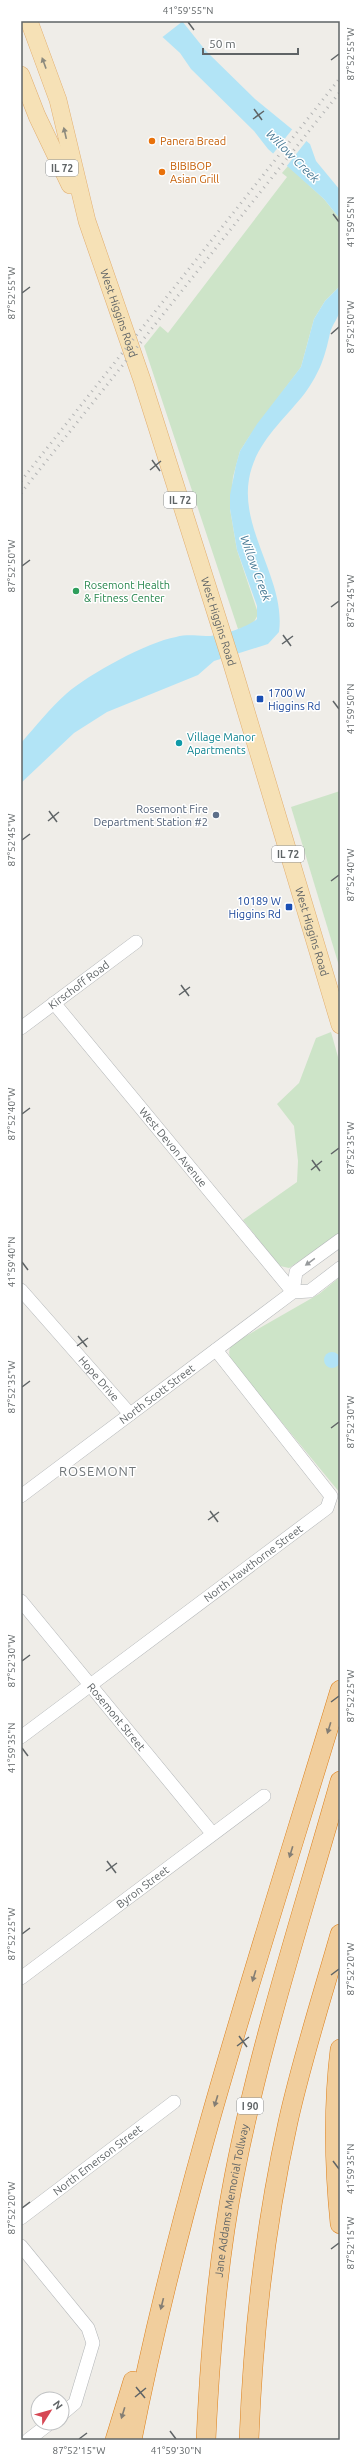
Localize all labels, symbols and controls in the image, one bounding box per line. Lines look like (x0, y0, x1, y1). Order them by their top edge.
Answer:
text: 41°59'55"N (163, 5, 213, 16)
text: 87°52'55"W (345, 28, 356, 80)
scale bar (203, 30, 298, 56)
text: 50 m (209, 37, 236, 50)
one-way arrow (41, 57, 47, 69)
one-way arrow (62, 127, 68, 139)
water label: Willow Creek (264, 127, 323, 186)
place label: Panera Bread (160, 135, 226, 147)
marker: Panera Bread (147, 136, 157, 146)
road number: IL 72 (46, 160, 78, 176)
place label: BIBIBOP Asian Grill (170, 160, 219, 185)
marker: BIBIBOP Asian Grill (157, 167, 167, 177)
text: 41°59'55"N (345, 197, 356, 247)
text: 87°52'55"W (6, 267, 17, 319)
street label: West Higgins Road (98, 267, 140, 359)
text: 87°52'50"W (345, 301, 356, 353)
road number: IL 72 (164, 492, 196, 508)
water label: Willow Creek (238, 533, 274, 604)
text: 87°52'50"W (6, 540, 17, 592)
street label: West Higgins Road (199, 575, 238, 667)
text: 87°52'45"W (345, 575, 356, 627)
place label: Rosemont Health & Fitness Center (84, 579, 170, 604)
marker: Rosemont Health & Fitness Center (71, 586, 81, 596)
text: 41°59'50"N (345, 684, 356, 734)
place label: 1700 W Higgins Rd (268, 687, 321, 712)
marker: 1700 W Higgins Rd (255, 694, 265, 704)
place label: Village Manor Apartments (187, 731, 256, 756)
marker: Village Manor Apartments (174, 738, 184, 748)
place label: Rosemont Fire Department Station #2 (94, 803, 208, 828)
marker: Rosemont Fire Department Station #2 (211, 810, 221, 820)
text: 87°52'45"W (6, 814, 17, 866)
road number: IL 72 (272, 846, 304, 862)
text: 87°52'40"W (345, 849, 356, 901)
street label: West Higgins Road (293, 886, 331, 978)
place label: 10189 W Higgins Rd (228, 895, 281, 920)
marker: 10189 W Higgins Rd (284, 902, 294, 912)
street label: Kirschoff Road (46, 958, 111, 1011)
text: 87°52'40"W (6, 1088, 17, 1140)
street label: West Devon Avenue (137, 1105, 209, 1189)
text: 87°52'35"W (345, 1122, 356, 1174)
text: 41°59'40"N (6, 1237, 17, 1287)
one-way arrow (305, 1258, 315, 1266)
street label: Hope Drive (76, 1354, 122, 1403)
text: 87°52'35"W (6, 1361, 17, 1413)
street label: North Scott Street (117, 1362, 197, 1426)
text: 87°52'30"W (345, 1396, 356, 1448)
district label: ROSEMONT (59, 1464, 137, 1478)
street label: North Hawthorne Street (201, 1522, 305, 1604)
text: 87°52'30"W (6, 1635, 17, 1687)
text: 87°52'25"W (345, 1670, 356, 1722)
street label: Rosemont Street (85, 1681, 148, 1754)
one-way arrow (326, 1722, 332, 1734)
text: 41°59'35"N (6, 1723, 17, 1773)
one-way arrow (288, 1846, 294, 1858)
street label: Byron Street (114, 1863, 172, 1910)
text: 87°52'25"W (6, 1908, 17, 1960)
text: 87°52'20"W (345, 1943, 356, 1995)
one-way arrow (251, 1971, 257, 1983)
one-way arrow (213, 2095, 219, 2107)
road number: I 90 (237, 2098, 263, 2114)
street label: North Emerson Street (51, 2122, 145, 2198)
street label: Jane Addams Memorial Tollway (213, 2122, 251, 2278)
text: 41°59'35"N (345, 2144, 356, 2194)
text: 87°52'20"W (6, 2182, 17, 2234)
text: 87°52'15"W (345, 2217, 356, 2269)
one-way arrow (159, 2298, 165, 2310)
north arrow (30, 2391, 70, 2431)
text: N (51, 2398, 65, 2412)
one-way arrow (120, 2408, 126, 2420)
text: 87°52'15"W (53, 2445, 105, 2456)
text: 41°59'30"N (151, 2445, 201, 2456)

